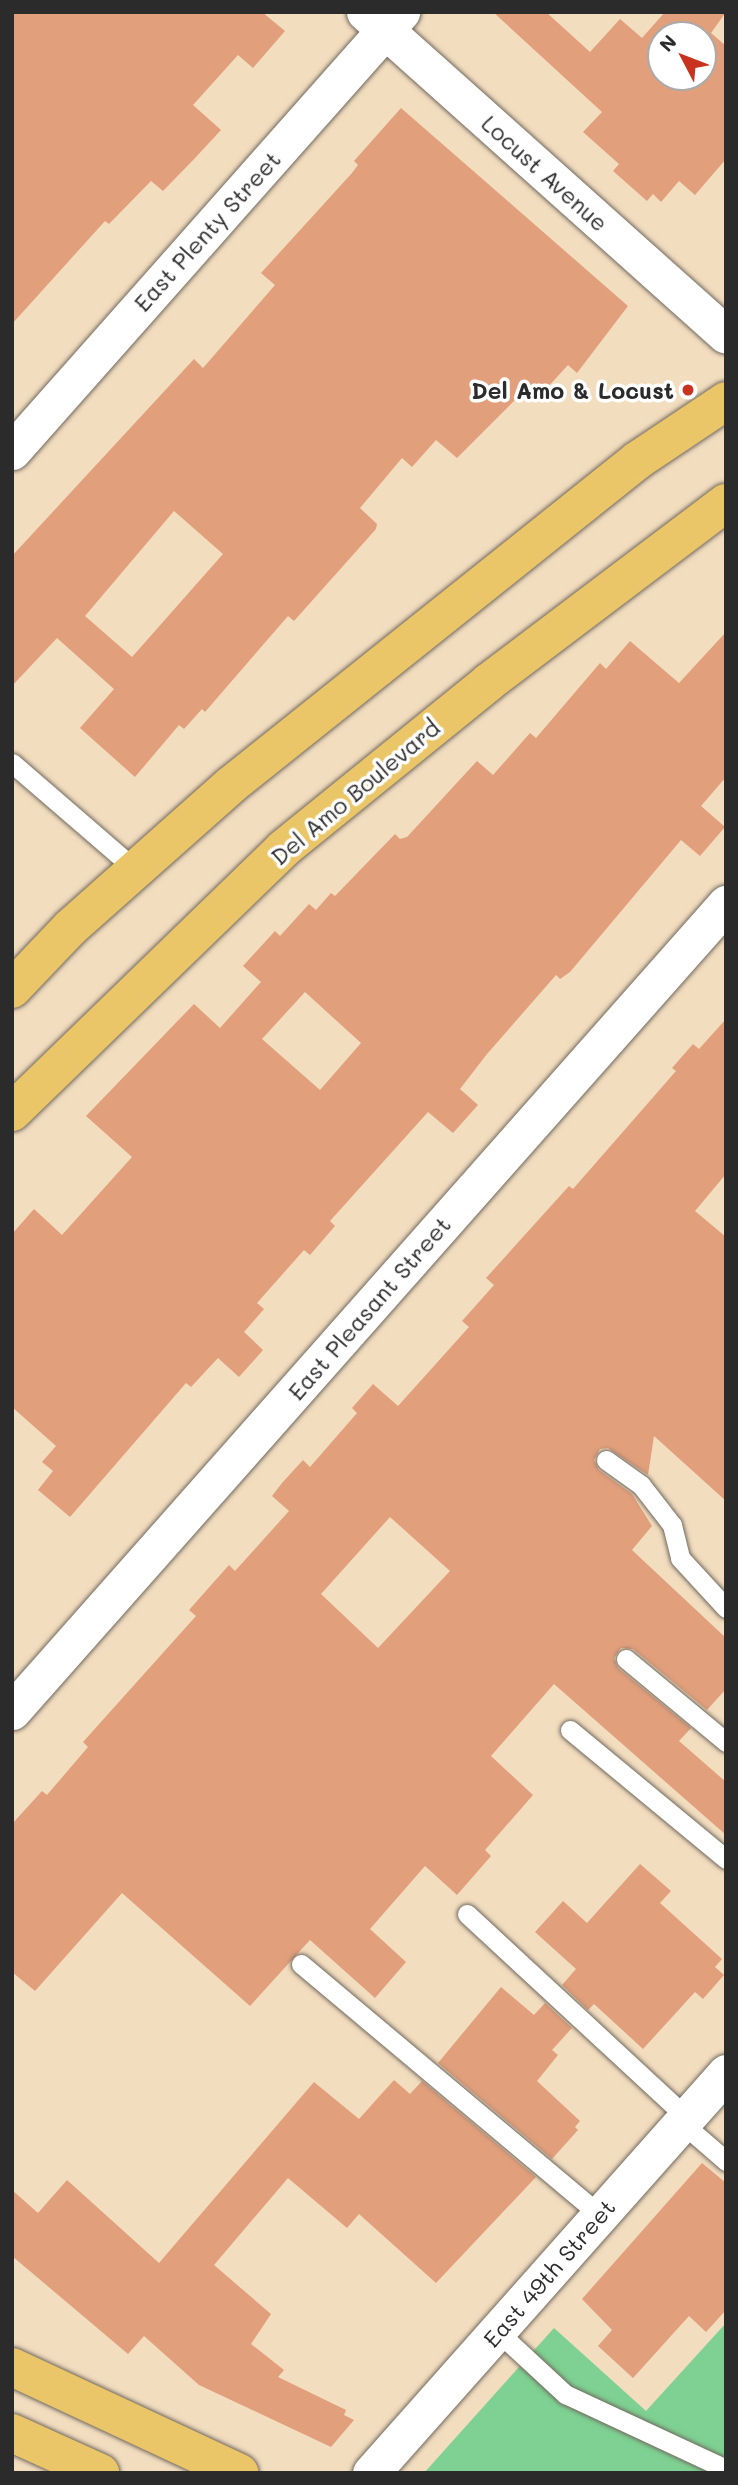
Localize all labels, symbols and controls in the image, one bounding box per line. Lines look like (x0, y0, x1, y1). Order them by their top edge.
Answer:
north arrow (647, 21, 717, 91)
text: N (653, 29, 682, 57)
street label: Locust Avenue (476, 109, 614, 237)
street label: East Plenty Street (128, 145, 286, 317)
place label: Del Amo & Locust (471, 376, 674, 404)
marker: Del Amo & Locust (680, 382, 696, 398)
street label: Del Amo Boulevard (265, 713, 445, 871)
street label: East Pleasant Street (282, 1211, 456, 1405)
street label: East 49th Street (477, 2193, 621, 2353)

